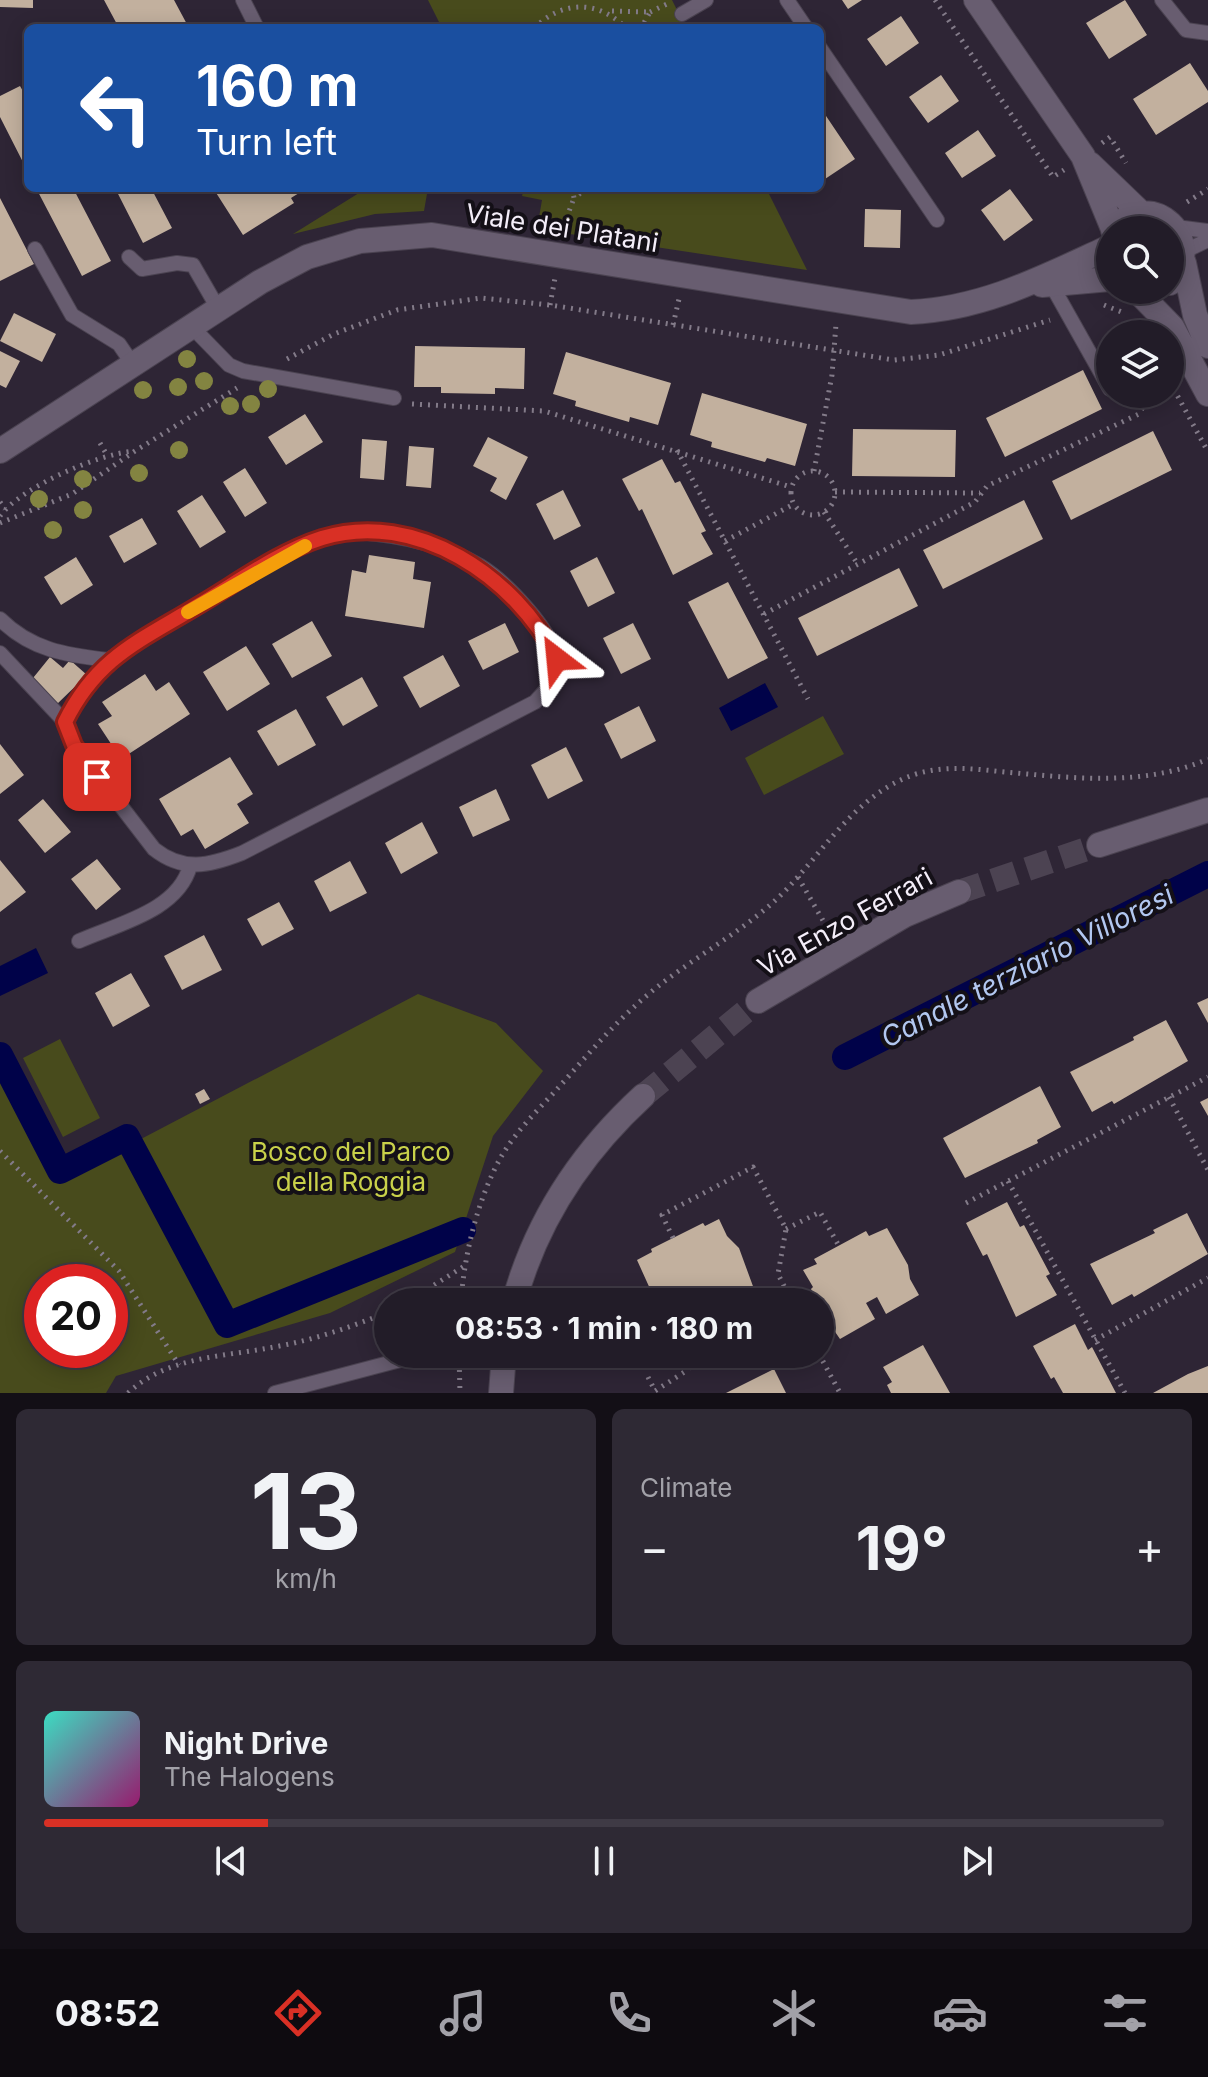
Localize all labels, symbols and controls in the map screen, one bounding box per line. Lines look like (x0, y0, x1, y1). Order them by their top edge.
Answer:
text: 160 m (196, 52, 359, 120)
icon: left (64, 56, 168, 160)
text: Turn left (196, 120, 337, 164)
street label: Viale dei Platani (464, 197, 661, 258)
map controls (1096, 216, 1184, 408)
button: search (1096, 216, 1184, 304)
button: layers (1096, 320, 1184, 408)
position arrow (515, 617, 599, 701)
pin (63, 743, 131, 811)
icon: arrive (75, 755, 119, 799)
street label: Via Enzo Ferrari (752, 861, 937, 982)
water label: Canale terziario Villoresi (875, 877, 1180, 1055)
park label: Bosco del Parco della Roggia (251, 1136, 451, 1197)
speed limit sign: 20 (24, 1264, 128, 1368)
text: 08:53 · 1 min · 180 m (455, 1310, 753, 1346)
text: 13 (250, 1448, 362, 1574)
text: Climate (640, 1472, 732, 1503)
text: 19° (856, 1512, 948, 1584)
text: − (640, 1521, 669, 1575)
text: + (1135, 1521, 1164, 1575)
text: km/h (275, 1563, 337, 1594)
text: Night Drive (164, 1725, 328, 1761)
text: The Halogens (164, 1761, 335, 1792)
icon: previous (209, 1839, 253, 1883)
icon: pause (582, 1839, 626, 1883)
icon: next (955, 1839, 999, 1883)
icon: directions (270, 1985, 326, 2041)
icon: music (435, 1985, 491, 2041)
icon: phone (601, 1985, 657, 2041)
icon: climate (766, 1985, 822, 2041)
icon: car (932, 1985, 988, 2041)
icon: filters (1097, 1985, 1153, 2041)
text: 08:52 (55, 1991, 160, 2035)

